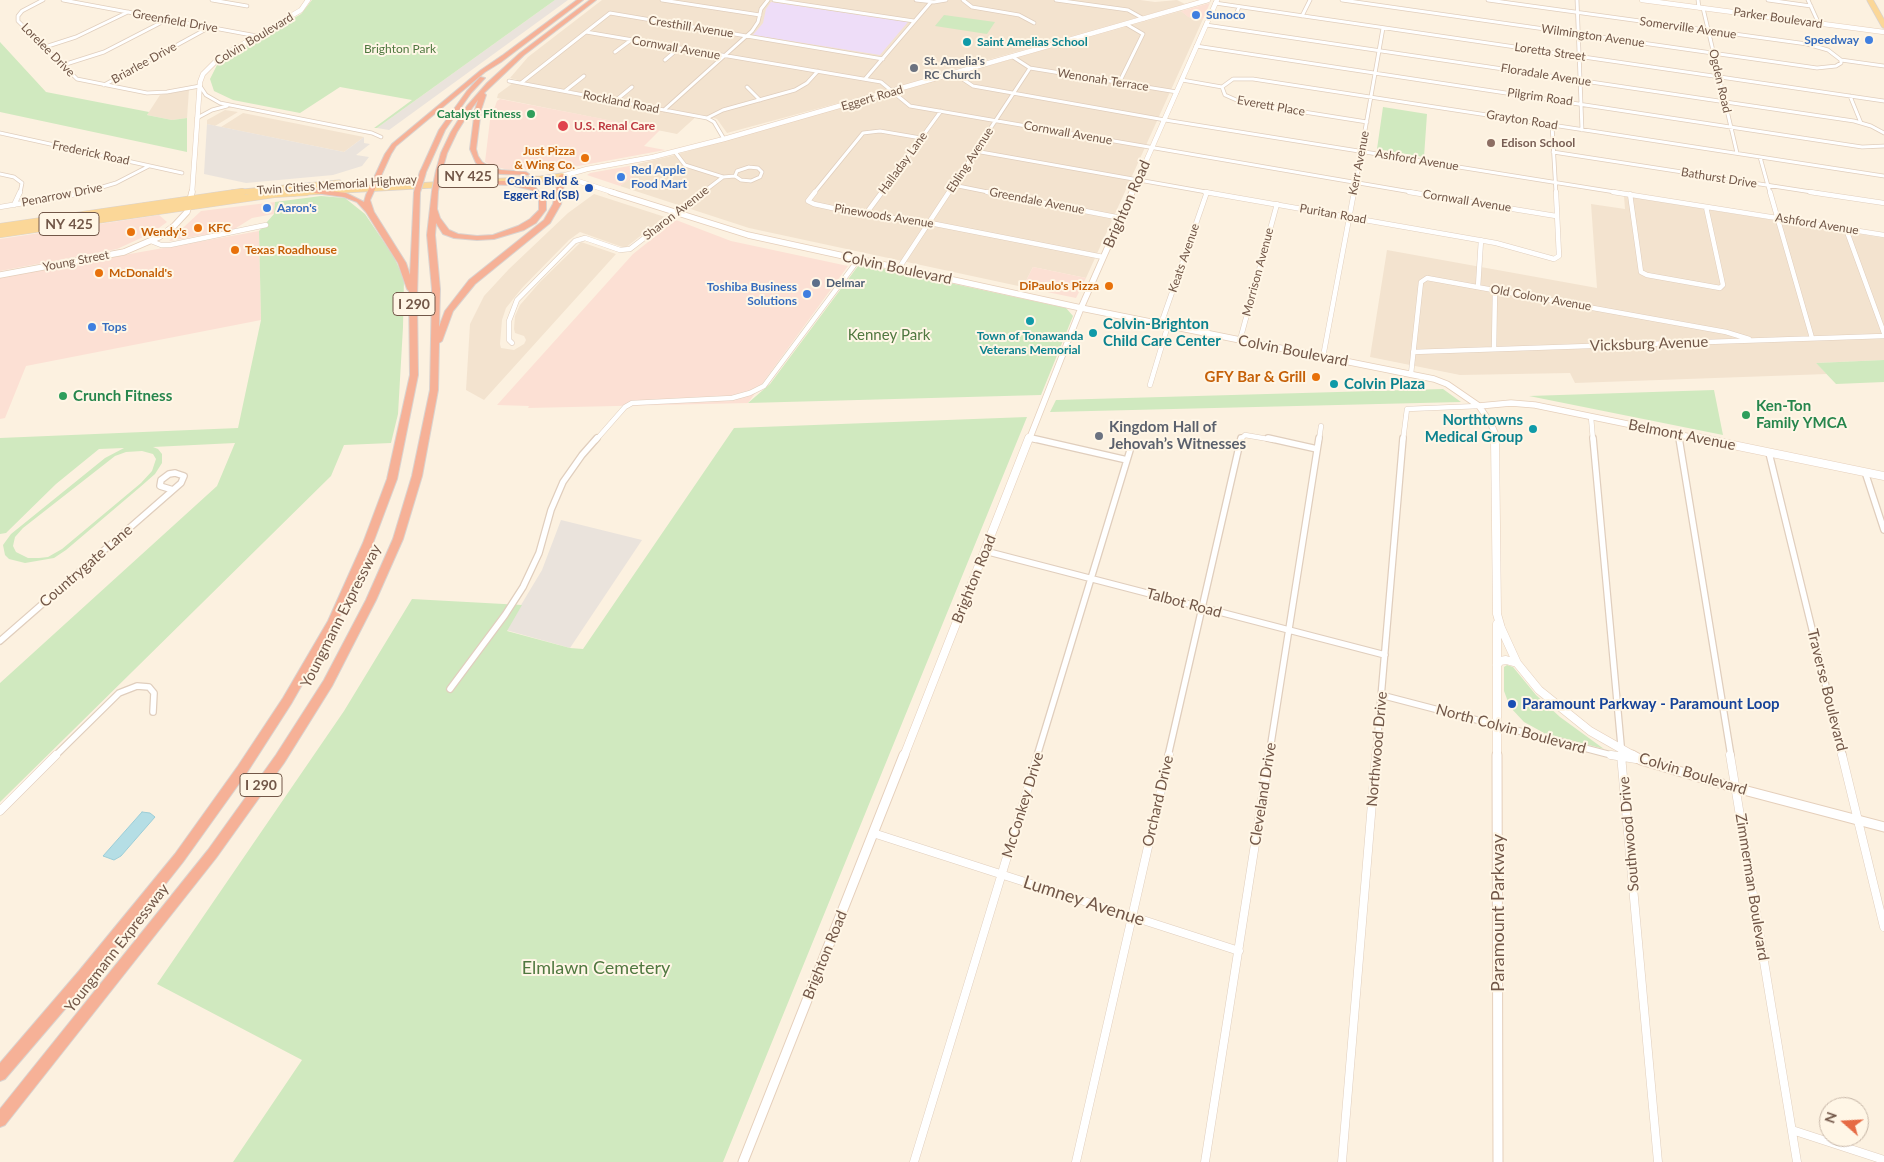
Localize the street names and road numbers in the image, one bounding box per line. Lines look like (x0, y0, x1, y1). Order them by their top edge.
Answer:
street label: Parker Boulevard (1732, 5, 1824, 31)
street label: Greenfield Drive (131, 6, 219, 36)
street label: Colvin Boulevard (212, 10, 296, 68)
street label: Cresthill Avenue (647, 13, 735, 41)
street label: Somerville Avenue (1639, 14, 1737, 42)
street label: Lorelee Drive (18, 20, 78, 80)
street label: Wilmington Avenue (1540, 22, 1646, 50)
street label: Cornwall Avenue (631, 33, 721, 63)
street label: Briarlee Drive (109, 39, 179, 87)
street label: Loretta Street (1513, 40, 1587, 64)
street label: Ogden Road (1706, 48, 1734, 114)
street label: Floradale Avenue (1500, 61, 1592, 89)
street label: Wenonah Terrace (1056, 66, 1150, 94)
street label: Eggert Road (839, 82, 905, 114)
street label: Pilgrim Road (1506, 85, 1574, 109)
street label: Rockland Road (582, 88, 660, 116)
street label: Everett Place (1236, 93, 1306, 119)
street label: Grayton Road (1485, 107, 1559, 133)
street label: Cornwall Avenue (1023, 118, 1113, 148)
street label: Ebling Avenue (944, 125, 996, 195)
street label: Halladay Lane (876, 129, 930, 197)
street label: Kerr Avenue (1346, 130, 1372, 196)
street label: Frederick Road (51, 138, 131, 168)
street label: Ashford Avenue (1374, 146, 1460, 174)
street label: Brighton Road (1100, 157, 1154, 251)
road number: NY 425 (438, 165, 498, 188)
street label: Bathurst Drive (1680, 165, 1758, 191)
street label: Twin Cities Memorial Highway (257, 172, 417, 198)
street label: Penarrow Drive (20, 180, 104, 210)
street label: Sharon Avenue (640, 183, 712, 243)
street label: Greendale Avenue (988, 185, 1086, 217)
street label: Cornwall Avenue (1422, 187, 1512, 215)
street label: Pinewoods Avenue (833, 201, 935, 231)
street label: Puritan Road (1298, 201, 1368, 227)
street label: Ashford Avenue (1774, 210, 1860, 238)
road number: NY 425 (39, 212, 99, 235)
street label: Keats Avenue (1165, 222, 1203, 294)
street label: Morrison Avenue (1239, 226, 1277, 318)
street label: Young Street (42, 248, 110, 274)
street label: Colvin Boulevard (840, 248, 954, 288)
street label: Old Colony Avenue (1490, 282, 1592, 314)
road number: I 290 (393, 292, 435, 316)
street label: Colvin Boulevard (1236, 331, 1350, 371)
street label: Vicksburg Avenue (1590, 333, 1708, 355)
street label: Belmont Avenue (1627, 416, 1737, 454)
street label: Countrygate Lane (36, 521, 136, 611)
street label: Brighton Road (948, 532, 1000, 626)
street label: Youngmann Expressway (297, 541, 385, 691)
street label: Talbot Road (1144, 584, 1224, 622)
street label: Traverse Boulevard (1803, 627, 1851, 753)
street label: Northwood Drive (1363, 691, 1391, 807)
street label: North Colvin Boulevard (1434, 700, 1588, 758)
street label: Cleveland Drive (1246, 741, 1280, 847)
street label: Colvin Boulevard (1637, 749, 1749, 799)
street label: McConkey Drive (998, 750, 1048, 860)
street label: Orchard Drive (1139, 754, 1177, 848)
road number: I 290 (240, 774, 282, 796)
street label: Southwood Drive (1615, 776, 1643, 892)
street label: Zimmerman Boulevard (1731, 812, 1773, 962)
street label: Paramount Parkway (1487, 834, 1509, 992)
street label: Lumney Avenue (1021, 871, 1147, 931)
street label: Youngmann Expressway (61, 880, 173, 1016)
street label: Brighton Road (799, 908, 851, 1002)

